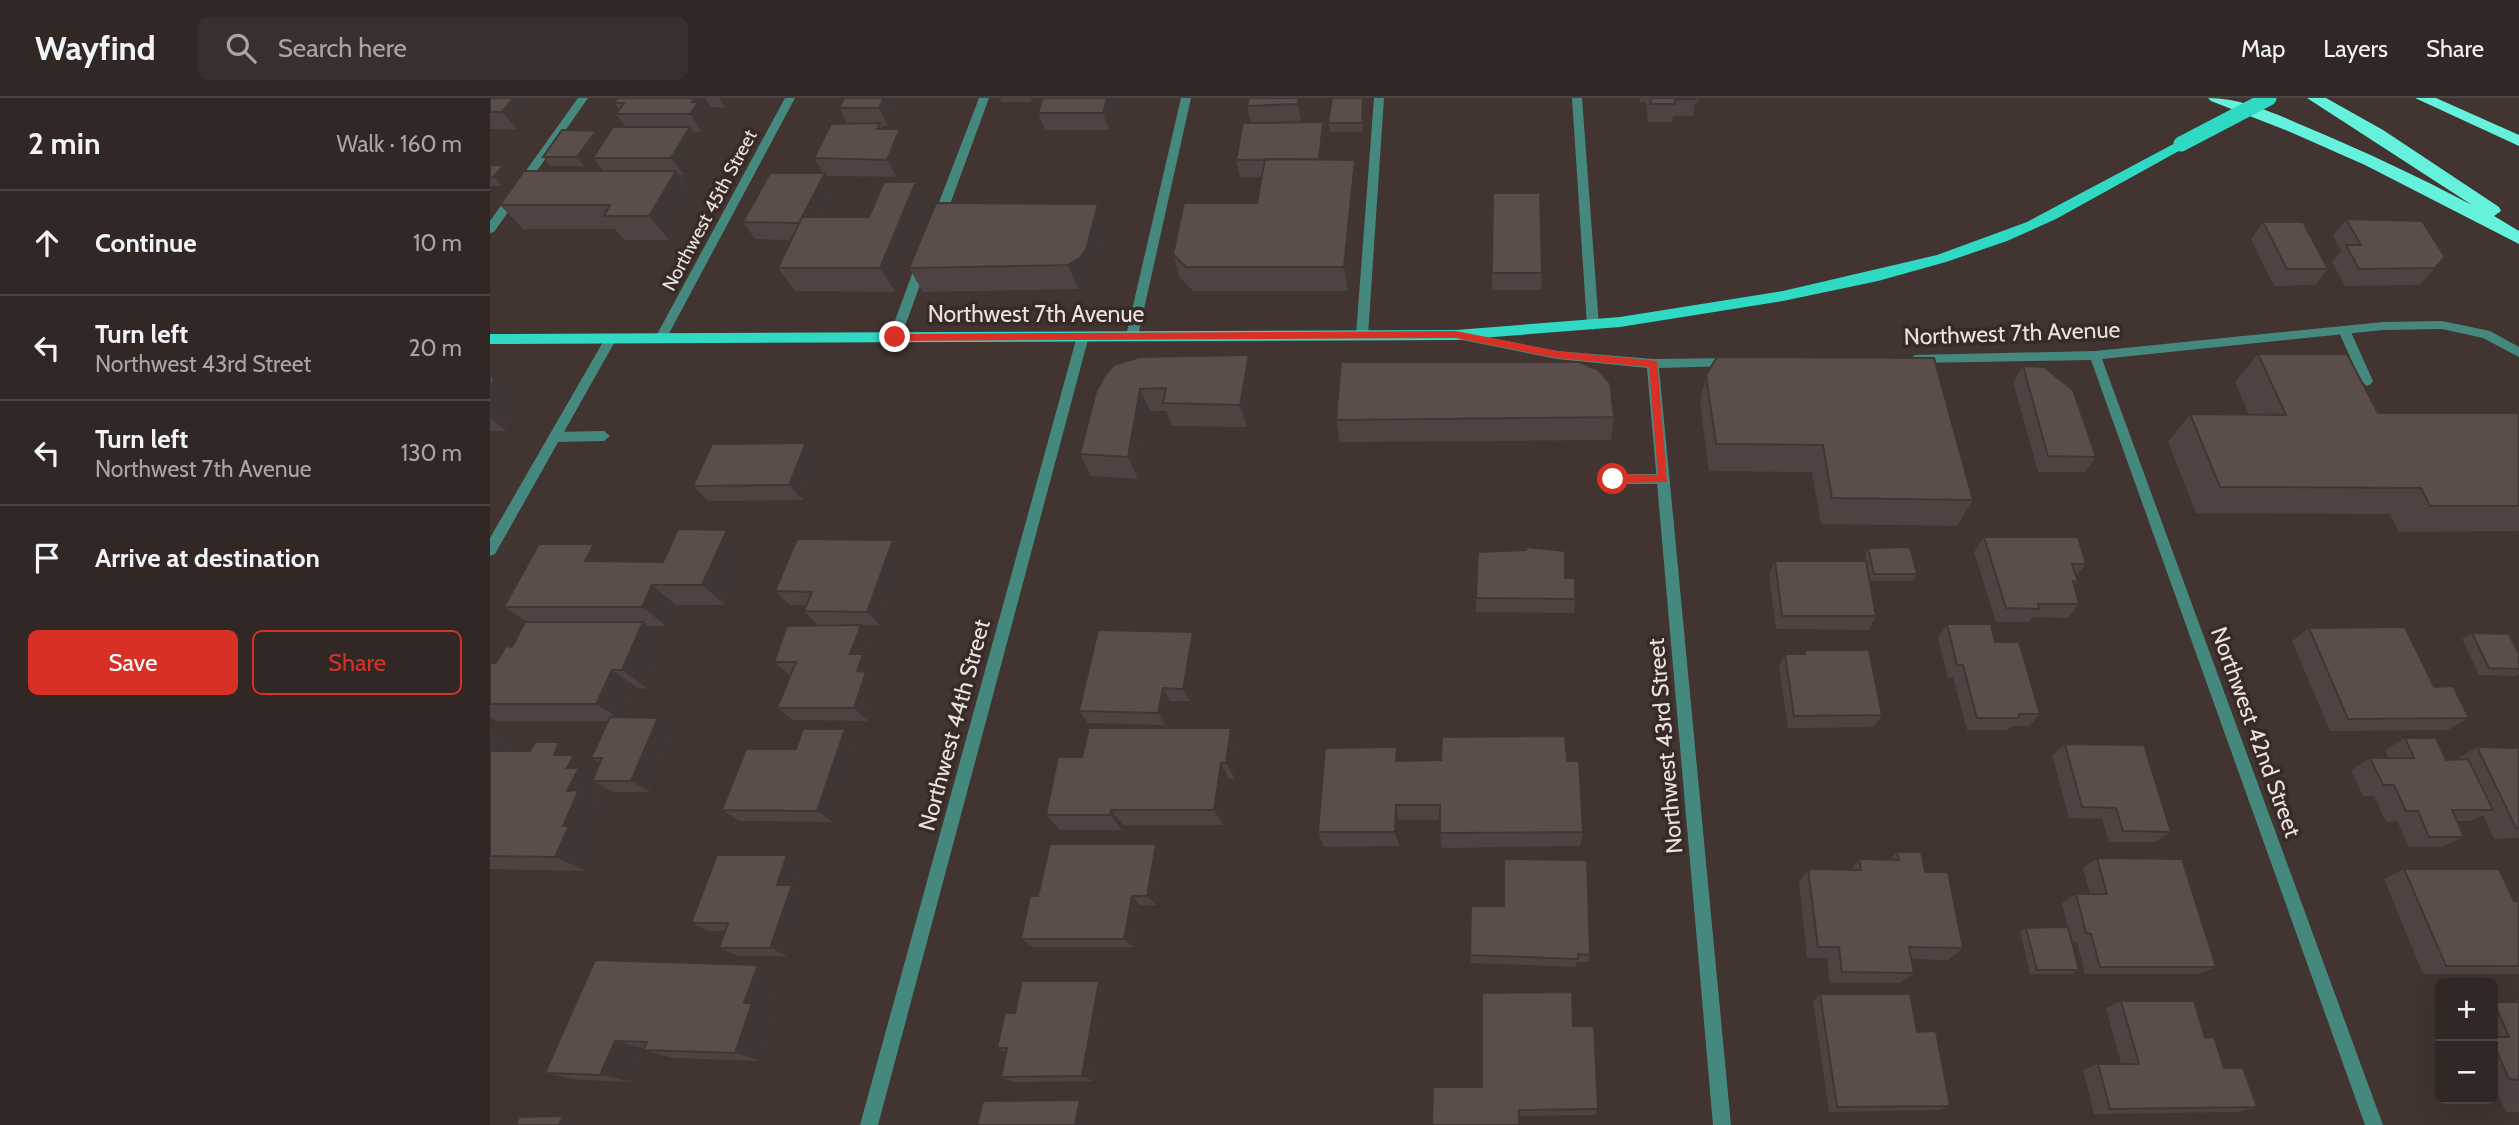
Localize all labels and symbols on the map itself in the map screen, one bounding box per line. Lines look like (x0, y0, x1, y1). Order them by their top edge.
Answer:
street label: Northwest 45th Street (657, 125, 762, 295)
street label: Northwest 7th Avenue (928, 300, 1144, 328)
street label: Northwest 7th Avenue (1903, 315, 2121, 351)
route end (879, 321, 910, 352)
route start (1597, 463, 1628, 494)
street label: Northwest 44th Street (912, 616, 996, 834)
street label: Northwest 42nd Street (2205, 623, 2307, 841)
street label: Northwest 43rd Street (1642, 637, 1688, 855)

